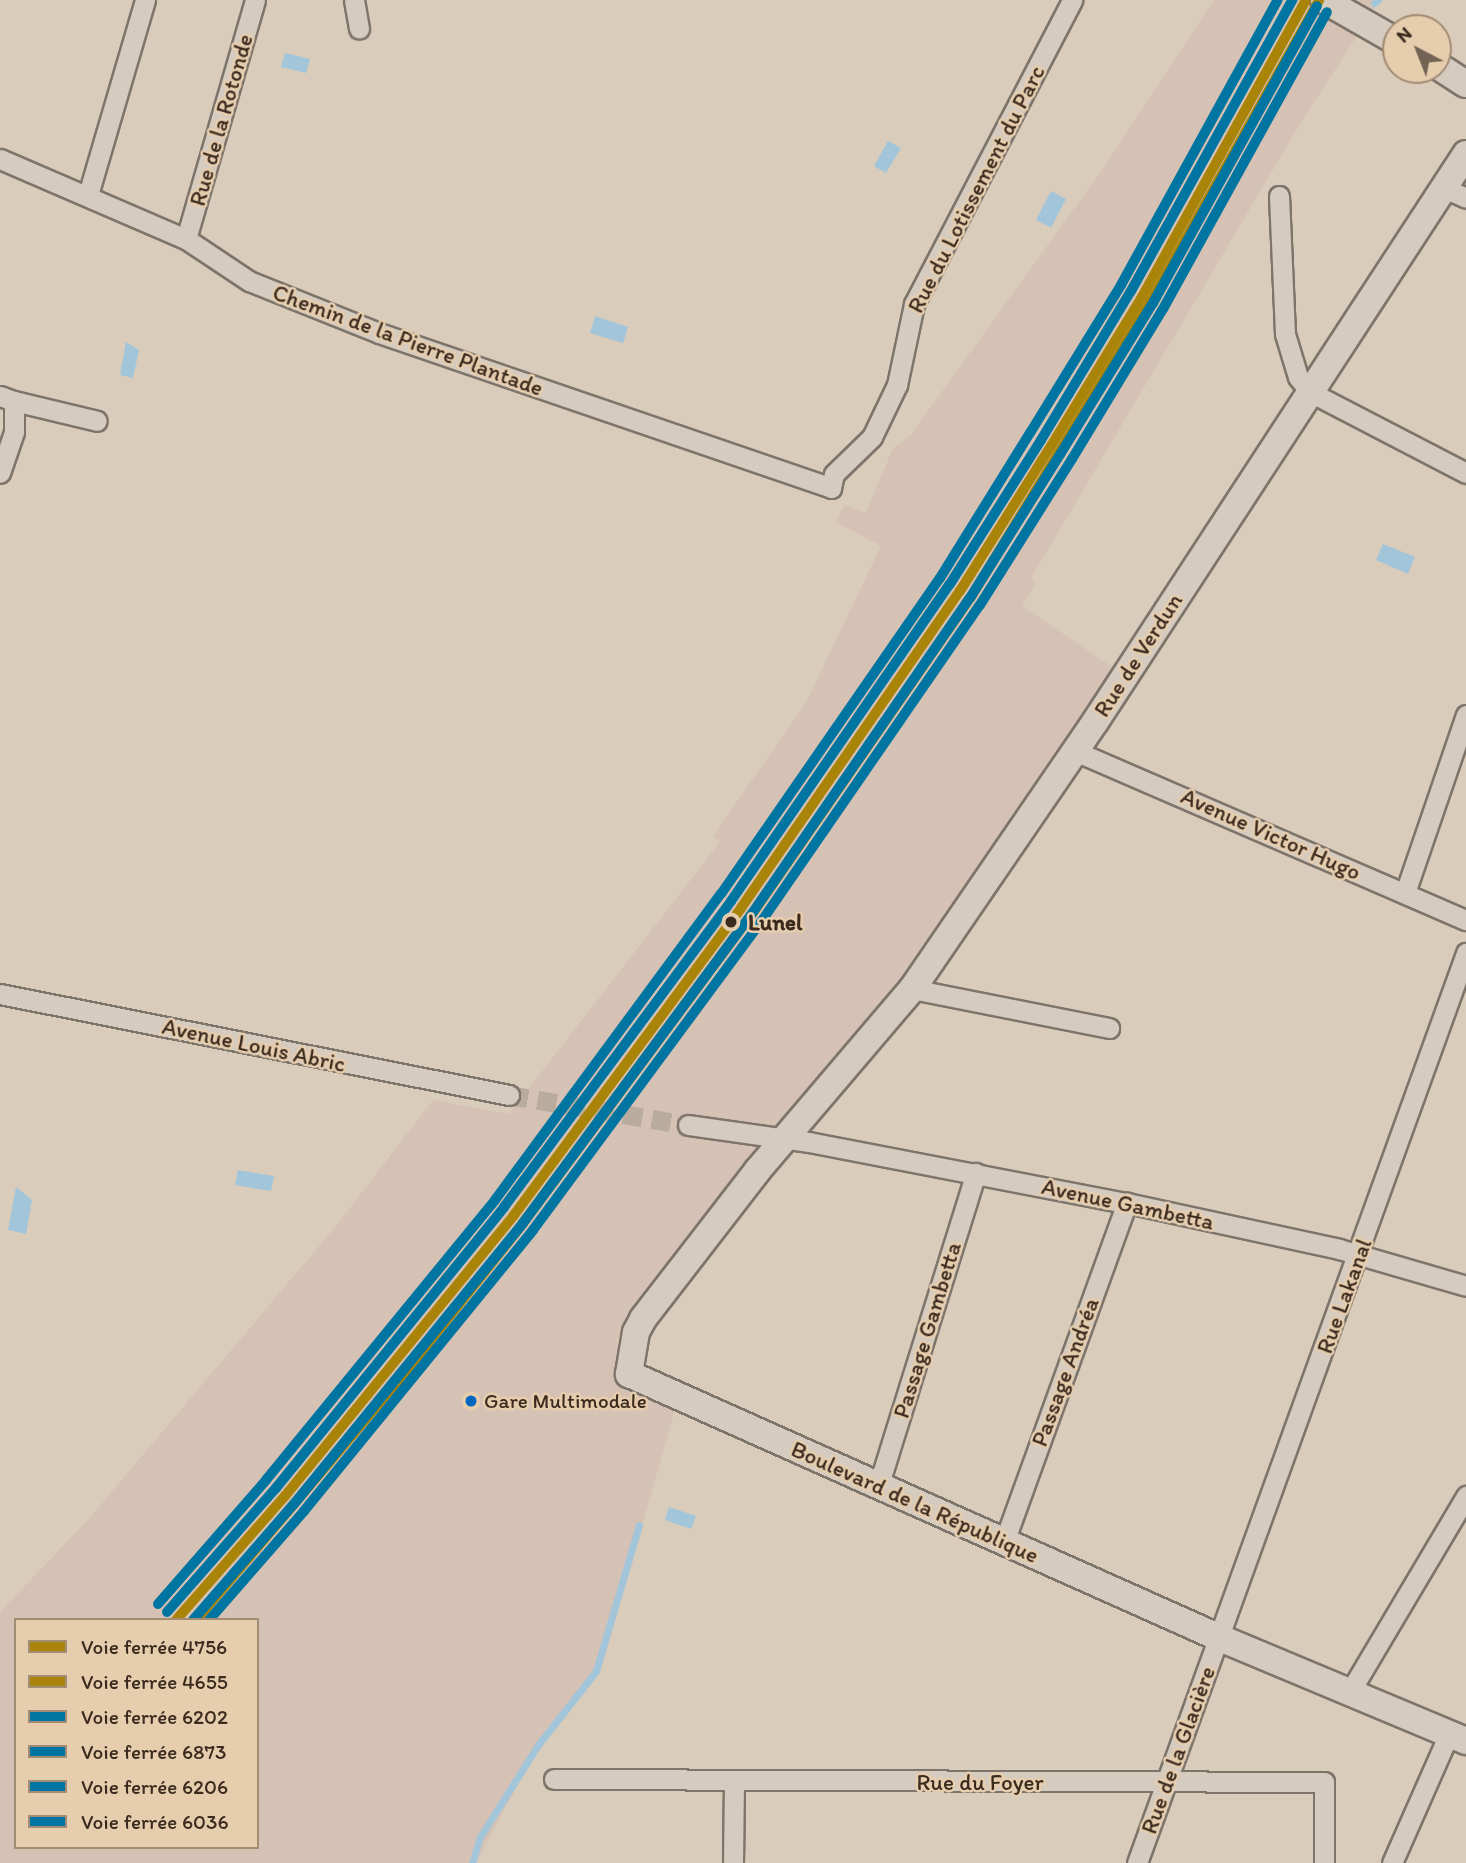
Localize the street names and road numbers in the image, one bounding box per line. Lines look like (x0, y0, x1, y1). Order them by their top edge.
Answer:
street label: Rue de la Rotonde (183, 31, 259, 209)
street label: Rue du Lotissement du Parc (902, 61, 1050, 317)
street label: Chemin de la Pierre Plantade (269, 278, 547, 402)
street label: Rue de Verdun (1088, 588, 1188, 722)
street label: Avenue Victor Hugo (1177, 782, 1365, 886)
street label: Avenue Louis Abric (160, 1012, 348, 1078)
street label: Avenue Gambetta (1039, 1172, 1217, 1236)
street label: Rue Lakanal (1310, 1235, 1378, 1357)
street label: Passage Gambetta (887, 1239, 967, 1421)
street label: Passage Andréa (1025, 1294, 1105, 1450)
street label: Boulevard de la République (787, 1435, 1043, 1569)
street label: Rue de la Glacière (1135, 1662, 1221, 1838)
street label: Rue du Foyer (917, 1768, 1043, 1796)

